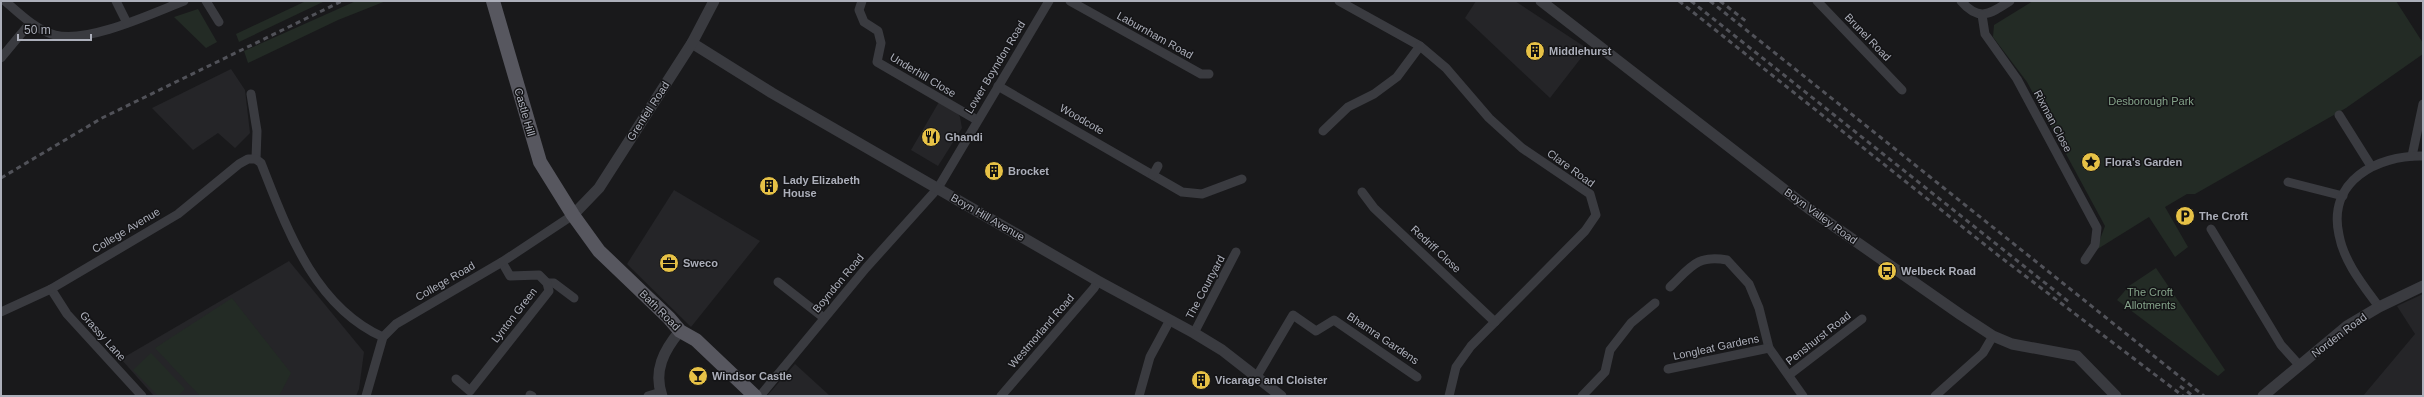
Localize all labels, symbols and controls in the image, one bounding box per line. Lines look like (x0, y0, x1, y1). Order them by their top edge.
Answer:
street label: Laburnham Road (1115, 9, 1195, 61)
street label: Brunel Road (1842, 11, 1894, 63)
scale bar (18, 16, 91, 42)
street label: Lower Boyndon Road (963, 19, 1027, 115)
text: 50 m (24, 23, 51, 37)
building icon: Middlehurst (1524, 40, 1546, 62)
place label: Middlehurst (1549, 45, 1612, 57)
street label: Underhill Close (888, 51, 958, 99)
street label: Grenfell Road (624, 79, 672, 143)
street label: Castle Hill (512, 87, 538, 137)
street label: Rixman Close (2032, 88, 2074, 154)
park label: Desborough Park (2108, 95, 2194, 107)
street label: Woodcote (1058, 101, 1106, 137)
restaurant icon: Ghandi (920, 126, 942, 148)
place label: Ghandi (945, 131, 983, 143)
street label: Clare Road (1545, 147, 1597, 189)
place icon: Flora's Garden (2080, 151, 2102, 173)
place label: Flora's Garden (2105, 156, 2182, 168)
building icon: Brocket (983, 160, 1005, 182)
place label: Brocket (1008, 165, 1049, 177)
place label: Lady Elizabeth House (783, 174, 860, 199)
building icon: Lady Elizabeth House (758, 175, 780, 197)
street label: Boyn Valley Road (1782, 186, 1860, 246)
street label: Boyn Hill Avenue (949, 191, 1027, 243)
street label: College Avenue (90, 205, 162, 255)
parking icon: The Croft (2174, 205, 2196, 227)
place label: The Croft (2199, 210, 2248, 222)
street label: Redriff Close (1409, 223, 1463, 275)
street label: Boyndon Road (810, 251, 866, 315)
office icon: Sweco (658, 252, 680, 274)
street label: The Courtyard (1183, 253, 1227, 321)
place label: Sweco (683, 257, 718, 269)
street label: College Road (413, 259, 477, 303)
bus stop icon: Welbeck Road (1876, 260, 1898, 282)
place label: Welbeck Road (1901, 265, 1976, 277)
street label: Lynton Green (489, 285, 539, 345)
park label: The Croft Allotments (2124, 286, 2176, 311)
street label: Bath Road (637, 287, 683, 333)
street label: Westmorland Road (1006, 292, 1076, 370)
street label: Grassy Lane (78, 309, 128, 363)
street label: Penshurst Road (1783, 309, 1853, 367)
street label: Bhamra Gardens (1345, 310, 1421, 367)
street label: Norden Road (2309, 311, 2369, 359)
street label: Longleat Gardens (1672, 332, 1761, 362)
bar icon: Windsor Castle (687, 365, 709, 387)
building icon: Vicarage and Cloister (1190, 369, 1212, 391)
place label: Windsor Castle (712, 370, 792, 382)
place label: Vicarage and Cloister (1215, 374, 1328, 386)

